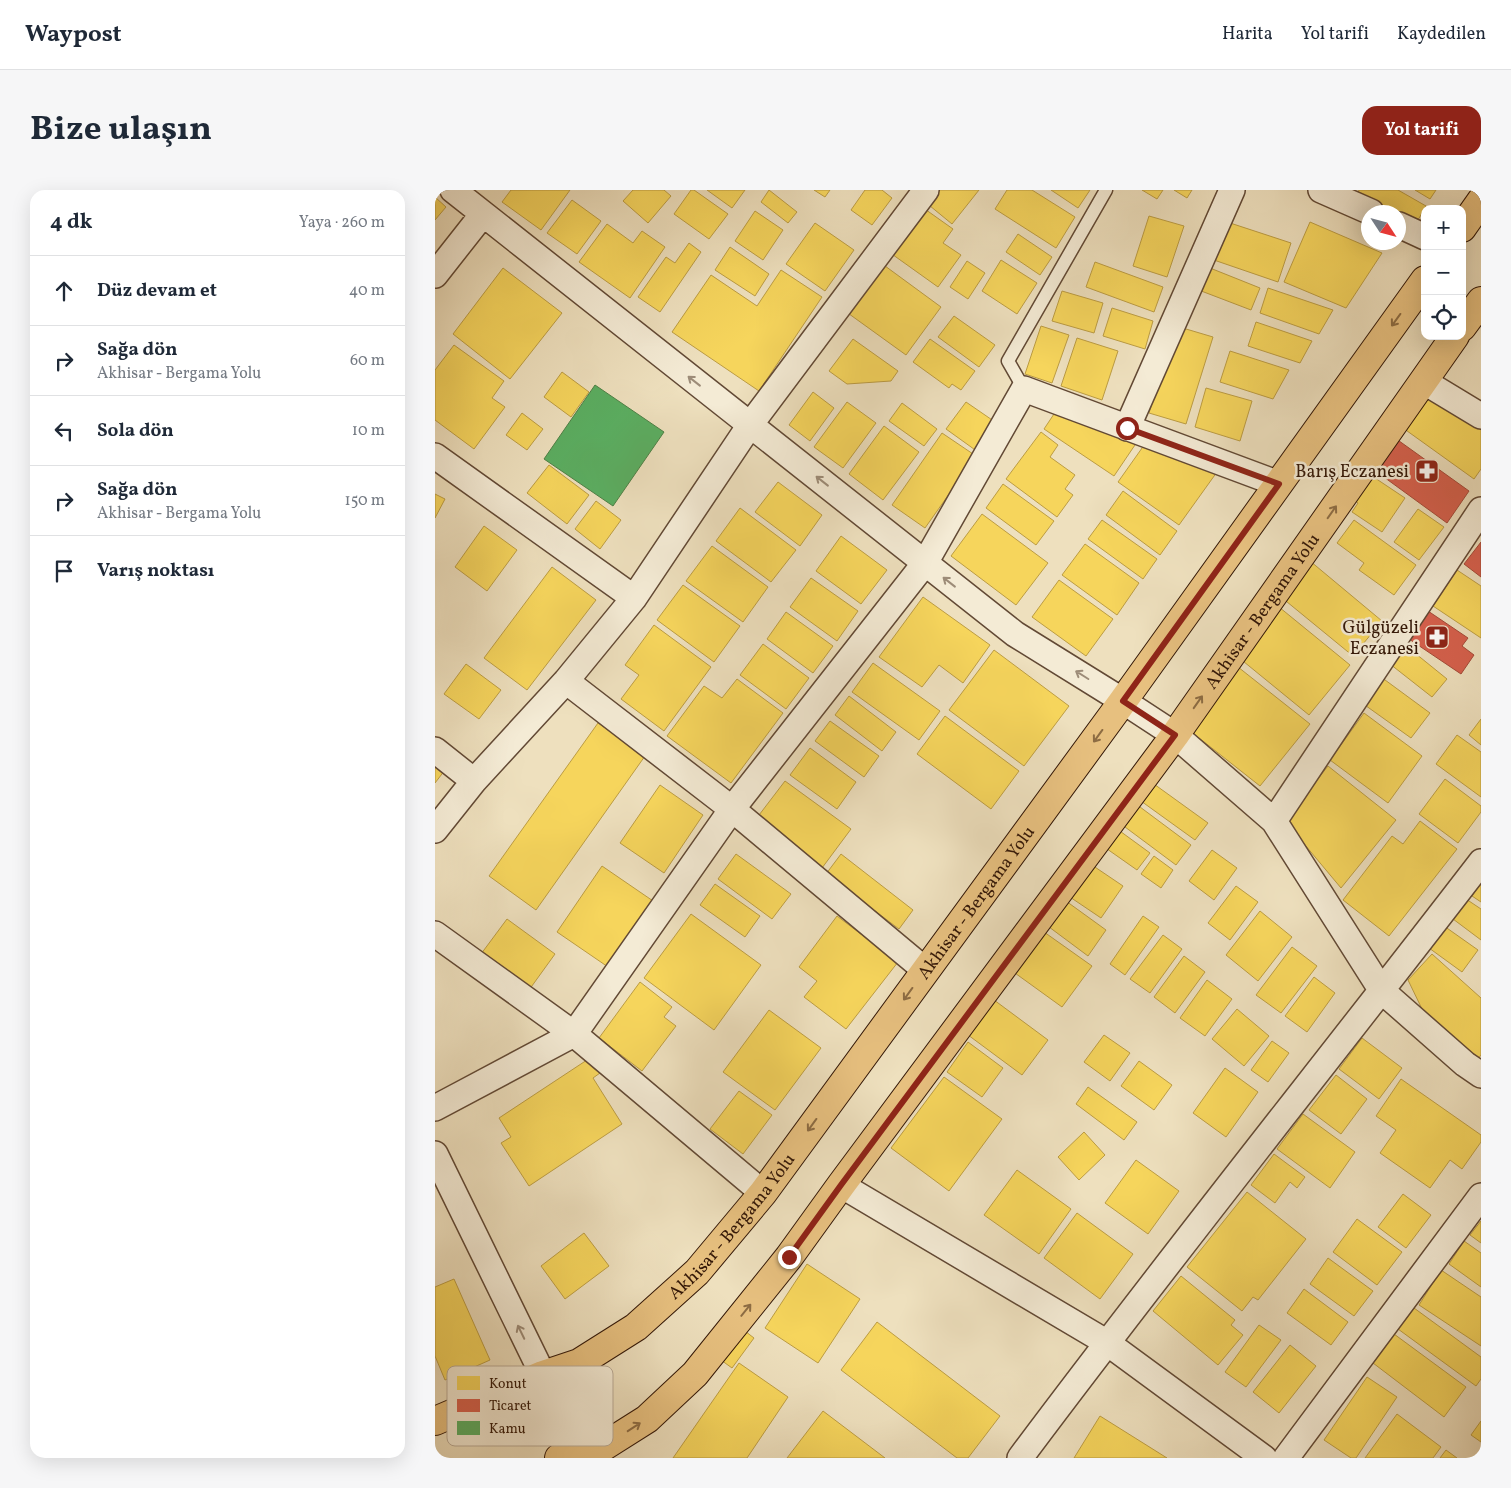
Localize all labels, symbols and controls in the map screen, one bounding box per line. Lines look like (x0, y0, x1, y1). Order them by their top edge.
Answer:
text: Waypost (25, 18, 122, 52)
text: Harita (1222, 22, 1273, 47)
text: Yol tarifi (1301, 22, 1369, 47)
text: Kaydedilen (1397, 22, 1486, 47)
text: Bize ulaşın (30, 106, 212, 154)
button: Yol tarifi (1362, 106, 1481, 155)
north arrow (1361, 205, 1406, 250)
map controls (1421, 205, 1466, 340)
button: + (1421, 205, 1466, 250)
text: 4 dk (50, 208, 92, 237)
text: Yaya · 260 m (299, 212, 385, 234)
button: − (1421, 250, 1466, 295)
icon: ahead (50, 277, 78, 305)
text: Düz devam et (97, 278, 217, 304)
text: 40 m (349, 280, 385, 302)
button: locate (1421, 295, 1466, 340)
one-way arrow (1391, 313, 1401, 327)
text: Sağa dön (97, 337, 177, 363)
icon: right (50, 347, 78, 375)
text: 60 m (350, 350, 385, 372)
text: Akhisar - Bergama Yolu (97, 363, 261, 385)
one-way arrow (688, 375, 701, 386)
icon: left (50, 417, 78, 445)
route start (1116, 417, 1139, 440)
text: Sola dön (97, 418, 174, 444)
text: 10 m (352, 420, 385, 442)
pharmacy icon: Barış Eczanesi (1414, 458, 1440, 484)
place label: Barış Eczanesi (1295, 460, 1409, 485)
one-way arrow (816, 476, 829, 487)
text: Sağa dön (97, 477, 177, 503)
icon: right (50, 487, 78, 515)
text: 150 m (344, 490, 385, 512)
text: Akhisar - Bergama Yolu (97, 503, 261, 525)
one-way arrow (1326, 506, 1337, 519)
street label: Akhisar - Bergama Yolu (1200, 529, 1327, 695)
icon: arrive (50, 557, 78, 585)
text: Varış noktası (97, 558, 214, 584)
one-way arrow (942, 577, 956, 587)
place label: Gülgüzeli Eczanesi (1343, 616, 1419, 662)
pharmacy icon: Gülgüzeli Eczanesi (1424, 624, 1450, 650)
one-way arrow (1075, 670, 1089, 681)
one-way arrow (1193, 695, 1203, 709)
one-way arrow (1092, 729, 1103, 742)
street label: Akhisar - Bergama Yolu (912, 821, 1042, 985)
one-way arrow (903, 987, 913, 1001)
one-way arrow (807, 1118, 818, 1131)
street label: Akhisar - Bergama Yolu (663, 1149, 802, 1306)
route end (778, 1246, 801, 1269)
one-way arrow (741, 1304, 752, 1317)
one-way arrow (516, 1325, 526, 1340)
legend (447, 1366, 613, 1446)
text: Konut (489, 1375, 527, 1394)
text: Ticaret (489, 1397, 532, 1416)
text: Kamu (489, 1420, 526, 1439)
one-way arrow (627, 1421, 641, 1431)

